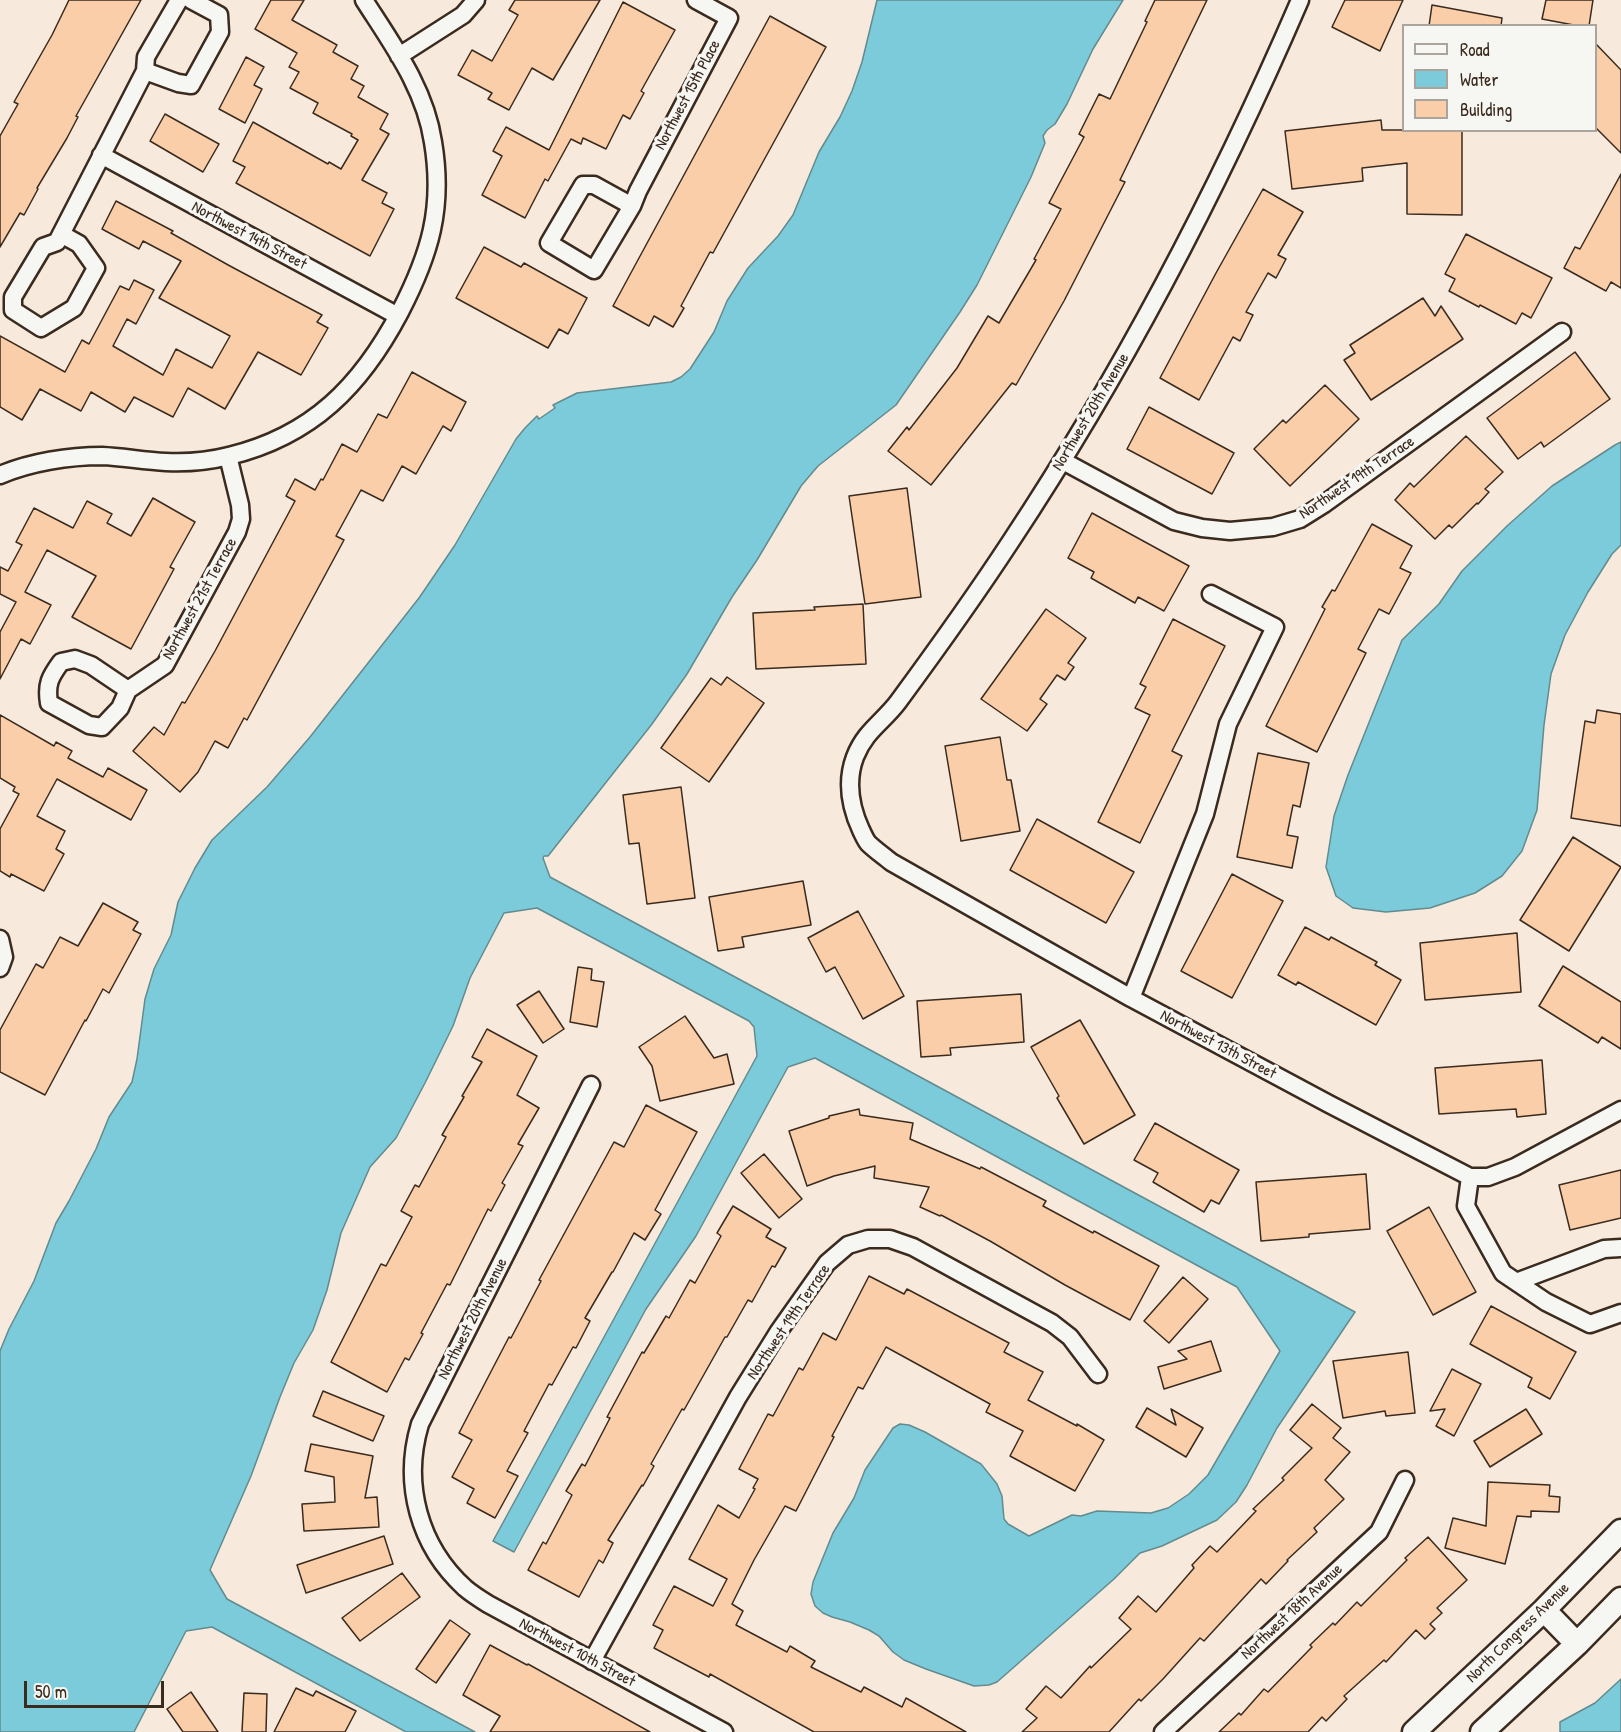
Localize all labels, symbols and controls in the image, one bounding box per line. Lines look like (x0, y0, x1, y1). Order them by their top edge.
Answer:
legend (1402, 24, 1597, 132)
street label: Northwest 15th Place (651, 37, 725, 153)
text: Road (1460, 37, 1490, 62)
text: Water (1460, 67, 1498, 92)
text: Building (1460, 97, 1512, 122)
street label: Northwest 14th Street (188, 198, 310, 274)
street label: Northwest 20th Avenue (1048, 350, 1134, 474)
street label: Northwest 19th Terrace (1296, 432, 1418, 524)
street label: Northwest 21st Terrace (159, 535, 241, 663)
street label: Northwest 13th Street (1157, 1006, 1279, 1084)
street label: Northwest 20th Avenue (434, 1255, 512, 1383)
street label: Northwest 19th Terrace (743, 1261, 835, 1383)
street label: Northwest 18th Avenue (1237, 1560, 1347, 1664)
street label: North Congress Avenue (1463, 1579, 1573, 1687)
street label: Northwest 10th Street (516, 1614, 638, 1692)
scale bar (27, 1669, 166, 1707)
text: 50 m (35, 1679, 67, 1704)

